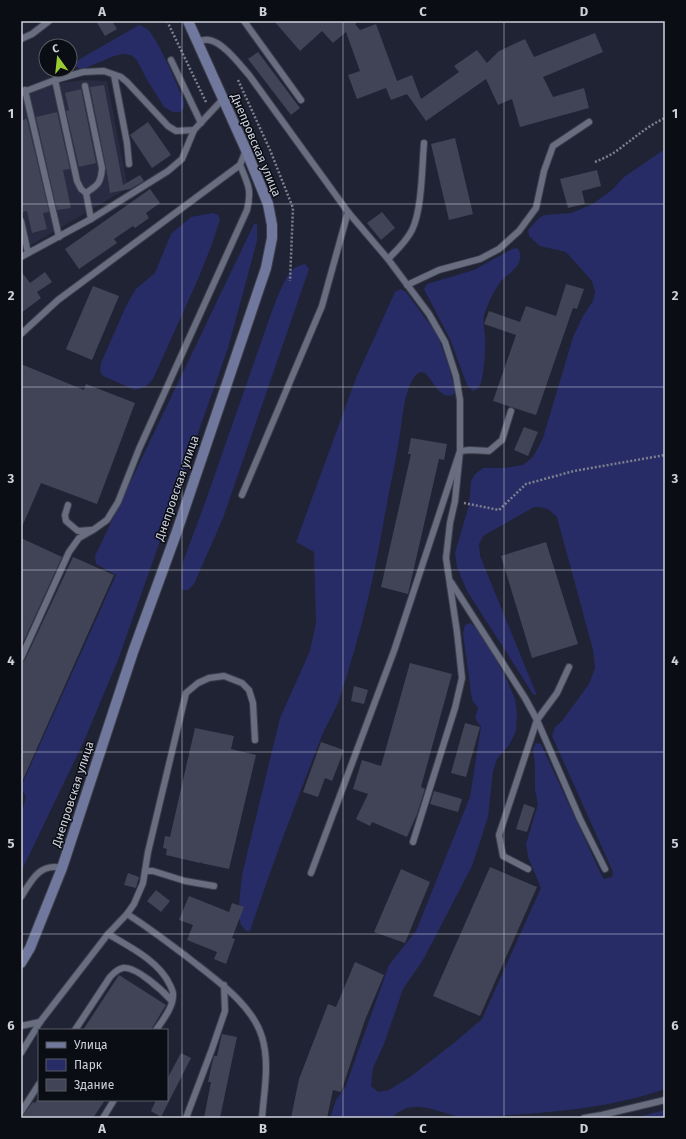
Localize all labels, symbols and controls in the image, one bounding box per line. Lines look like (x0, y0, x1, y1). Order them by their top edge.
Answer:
text: A (97, 4, 106, 19)
text: B (259, 4, 267, 19)
text: C (419, 4, 427, 19)
text: D (580, 4, 589, 19)
north arrow (38, 38, 78, 78)
text: С (51, 42, 61, 56)
street label: Днепровская улица (228, 91, 284, 199)
text: 1 (8, 106, 14, 121)
text: 1 (672, 106, 678, 121)
text: 2 (8, 288, 15, 303)
text: 2 (672, 288, 679, 303)
street label: Днепровская улица (152, 433, 202, 543)
text: 3 (7, 471, 15, 486)
text: 3 (671, 471, 679, 486)
text: 4 (7, 653, 15, 668)
text: 4 (671, 653, 679, 668)
street label: Днепровская улица (49, 739, 97, 850)
text: 5 (8, 836, 15, 851)
text: 5 (672, 836, 679, 851)
text: 6 (7, 1018, 15, 1033)
text: 6 (671, 1018, 679, 1033)
legend (38, 1029, 168, 1101)
text: Улица (74, 1038, 108, 1052)
text: Парк (74, 1058, 103, 1072)
text: Здание (74, 1078, 114, 1092)
text: A (97, 1121, 106, 1136)
text: B (259, 1121, 267, 1136)
text: C (419, 1121, 427, 1136)
text: D (580, 1121, 589, 1136)

